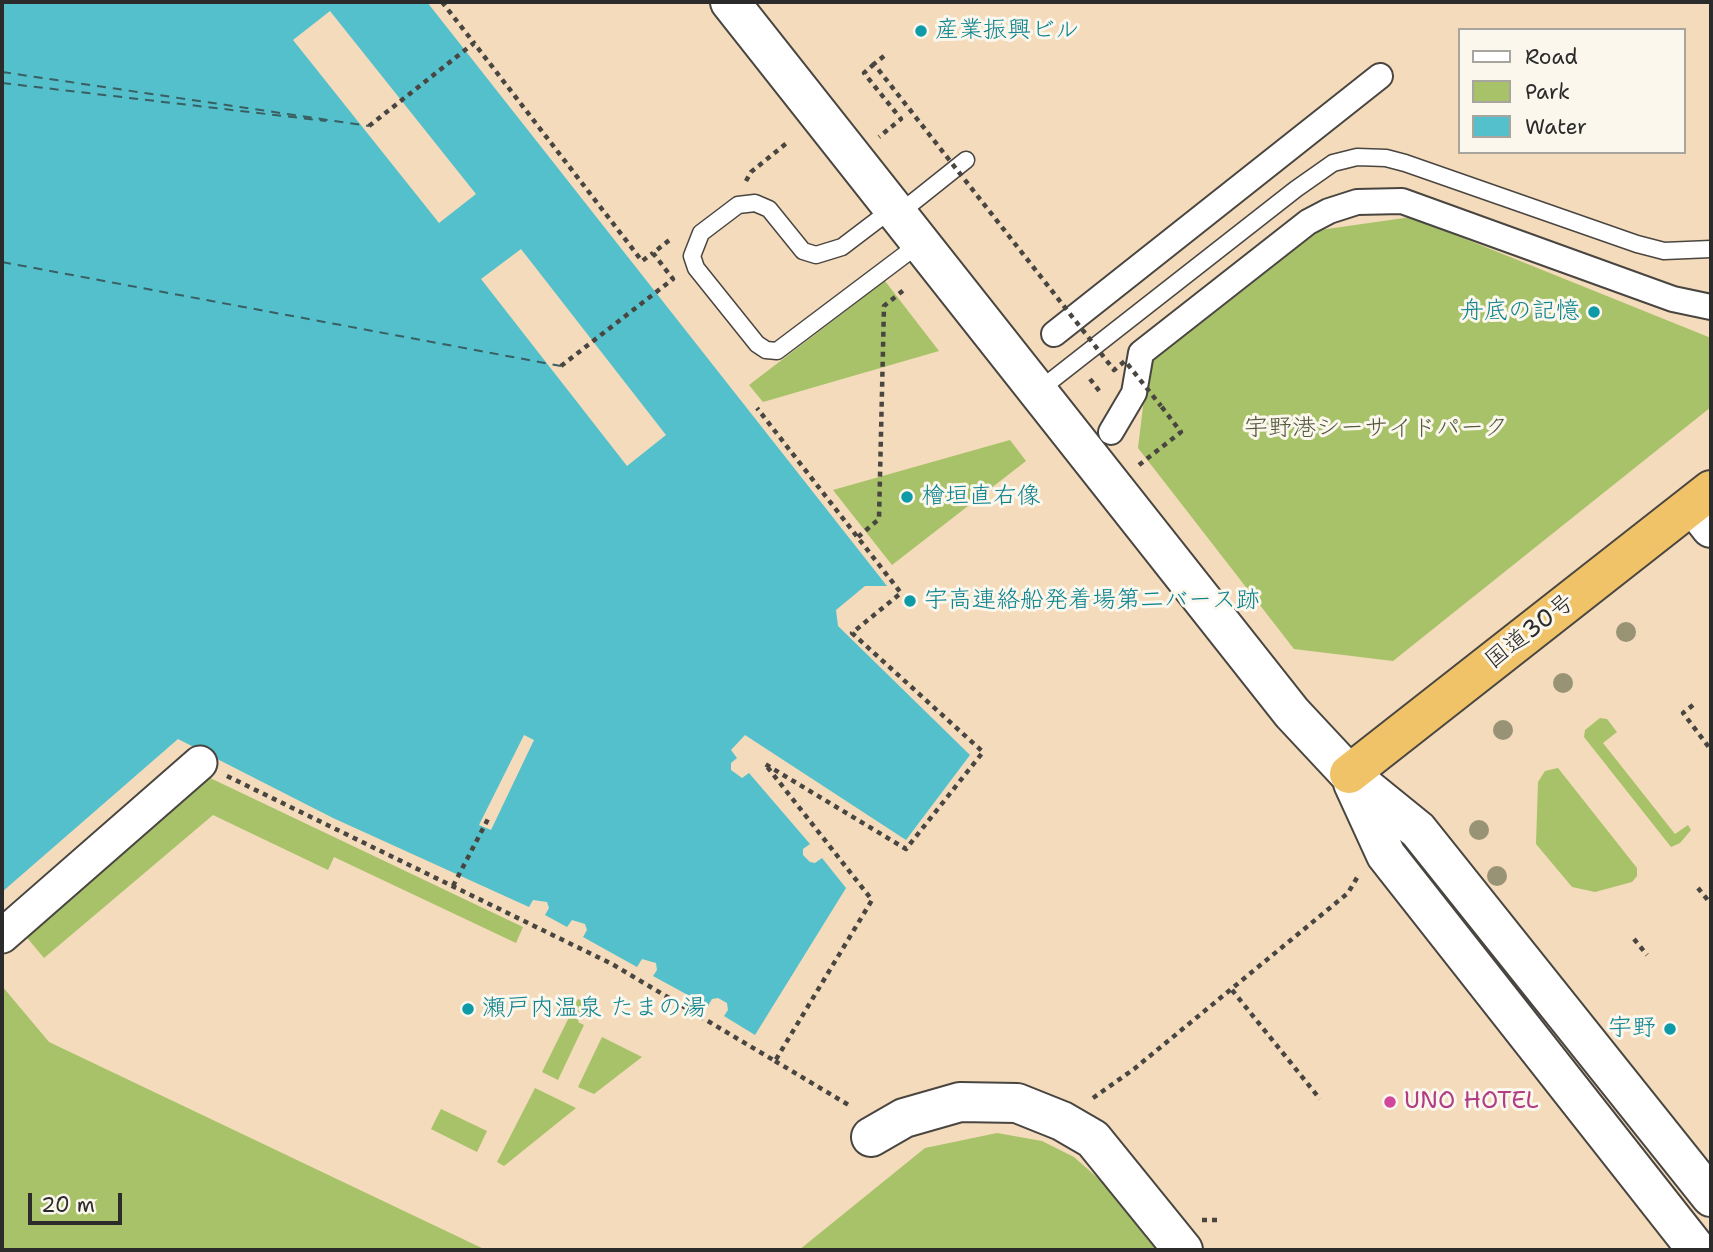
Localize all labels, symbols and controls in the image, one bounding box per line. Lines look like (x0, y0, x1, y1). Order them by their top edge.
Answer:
place label: 産業振興ビル (935, 17, 1079, 45)
marker: 産業振興ビル (913, 23, 929, 39)
legend (1458, 28, 1685, 154)
text: Road (1525, 43, 1578, 71)
text: Park (1525, 78, 1570, 106)
text: Water (1525, 113, 1587, 141)
place label: 舟底の記憶 (1460, 298, 1580, 326)
marker: 舟底の記憶 (1586, 304, 1602, 320)
park label: 宇野港シーサイドパーク (1244, 415, 1508, 443)
place label: 檜垣直右像 (921, 483, 1041, 511)
marker: 檜垣直右像 (899, 489, 915, 505)
place label: 宇高連絡船発着場第二バース跡 (924, 587, 1260, 615)
street label: 国道30号 (1480, 588, 1580, 676)
marker: 宇高連絡船発着場第二バース跡 (902, 593, 918, 609)
place label: 瀬戸内温泉 たまの湯 (482, 995, 706, 1023)
marker: 瀬戸内温泉 たまの湯 (460, 1001, 476, 1017)
place label: 宇野 (1608, 1015, 1656, 1043)
marker: 宇野 (1662, 1021, 1678, 1037)
place label: UNO HOTEL (1404, 1088, 1539, 1116)
marker: UNO HOTEL (1382, 1094, 1398, 1110)
scale bar (32, 1178, 126, 1222)
text: 20 m (41, 1191, 95, 1219)

